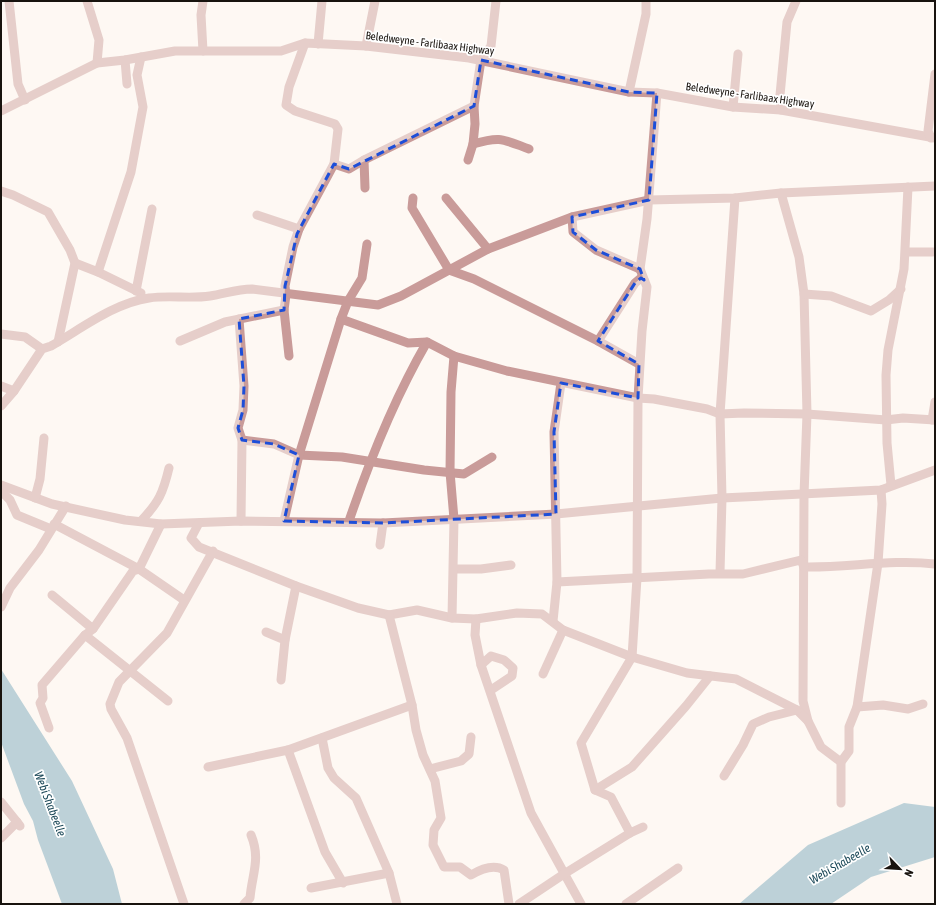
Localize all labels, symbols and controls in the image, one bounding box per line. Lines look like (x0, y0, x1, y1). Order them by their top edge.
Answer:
street label: Beledweyne - Farlibaax Highway (365, 29, 496, 57)
street label: Beledweyne - Farlibaax Highway (685, 80, 815, 110)
water label: Webi Shabeelle (31, 770, 69, 839)
water label: Webi Shabeelle (807, 841, 874, 887)
north arrow (880, 849, 920, 889)
text: N (902, 868, 916, 879)

